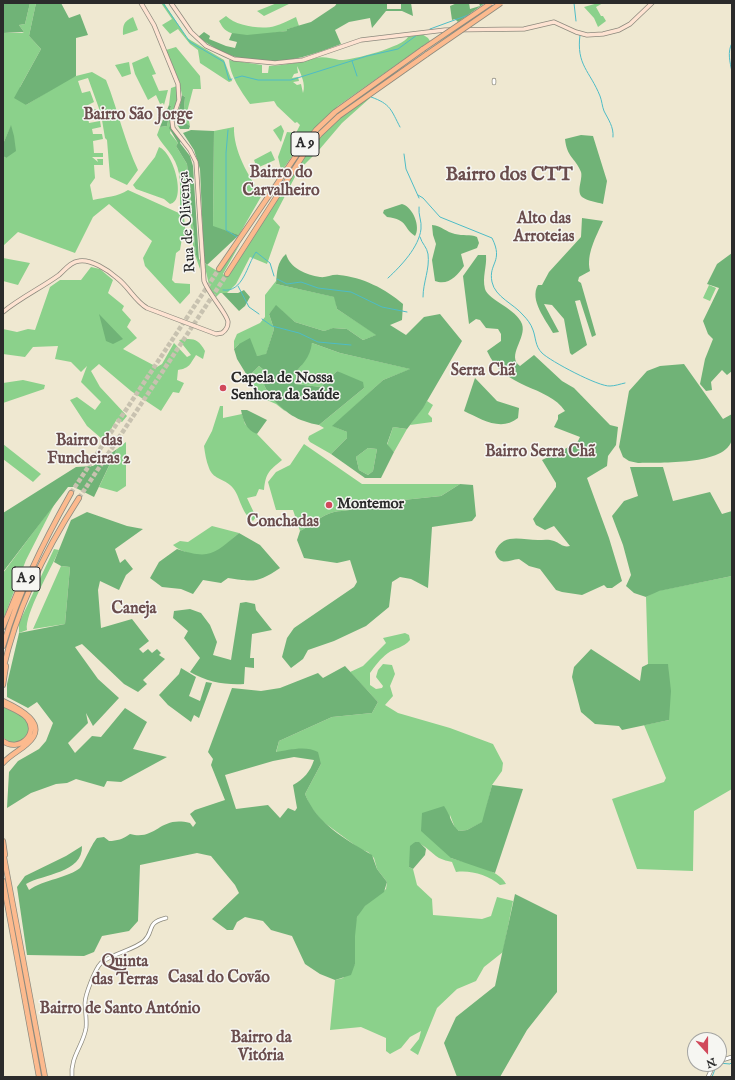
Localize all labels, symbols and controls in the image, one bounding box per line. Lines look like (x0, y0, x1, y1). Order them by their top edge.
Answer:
district label: Bairro São Jorge (83, 106, 193, 126)
road number: A 9 (291, 132, 319, 156)
district label: Bairro do Carvalheiro (242, 164, 320, 202)
district label: Bairro dos CTT (446, 165, 572, 187)
street label: Rua de Olivença (175, 171, 201, 273)
district label: Alto das Arroteias (514, 210, 574, 248)
district label: Serra Chã (451, 362, 515, 382)
place label: Capela de Nossa Senhora da Saúde (231, 370, 339, 405)
marker: Capela de Nossa Senhora da Saúde (218, 383, 228, 393)
district label: Bairro das Funcheiras 2 (47, 432, 131, 470)
district label: Bairro Serra Chã (485, 443, 595, 463)
place label: Montemor (337, 496, 404, 514)
marker: Montemor (324, 500, 334, 510)
district label: Conchadas (247, 513, 319, 533)
road number: A 9 (12, 567, 40, 591)
district label: Caneja (112, 600, 156, 620)
district label: Quinta das Terras (92, 953, 158, 991)
district label: Casal do Covão (168, 969, 270, 989)
district label: Bairro de Santo António (40, 1000, 200, 1020)
district label: Bairro da Vitória (230, 1029, 292, 1067)
north arrow (687, 1032, 727, 1072)
text: N (704, 1054, 718, 1071)

